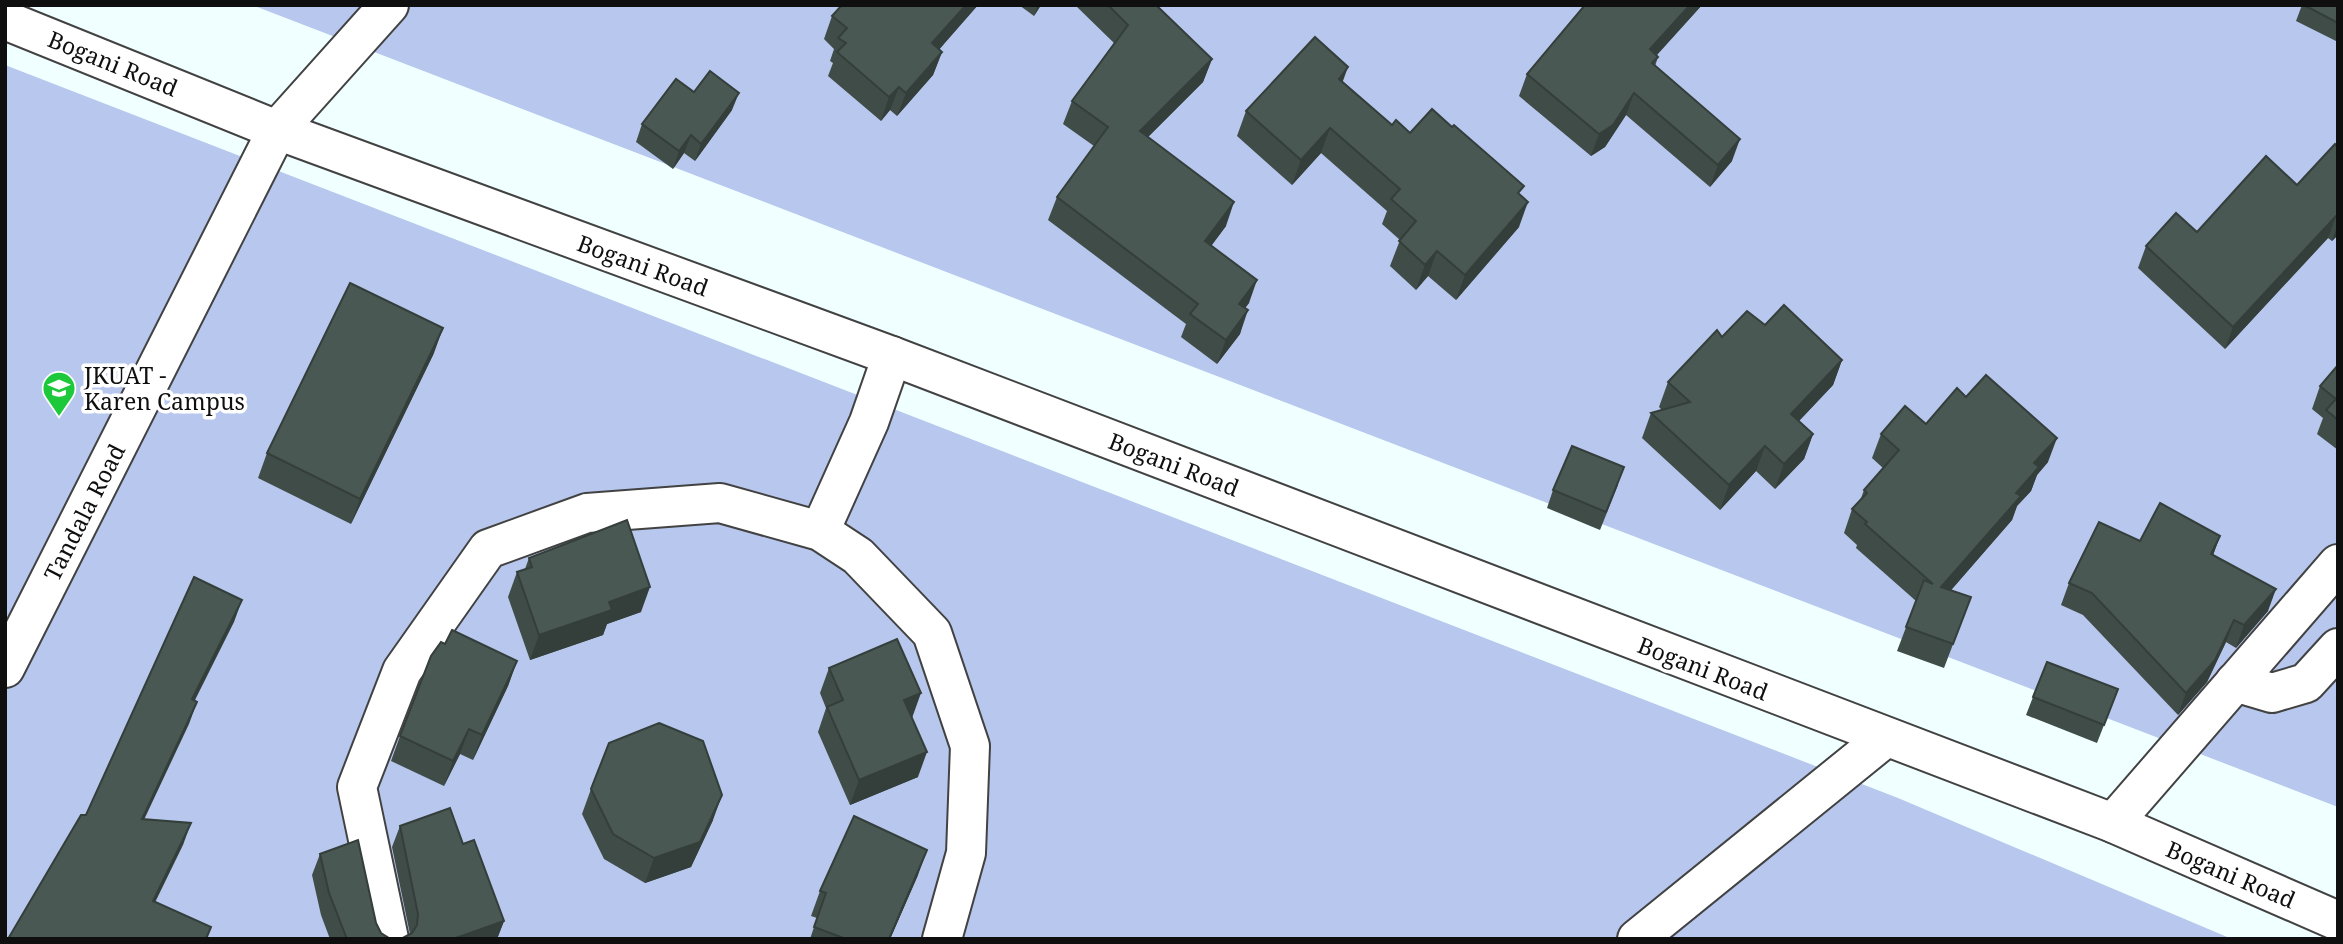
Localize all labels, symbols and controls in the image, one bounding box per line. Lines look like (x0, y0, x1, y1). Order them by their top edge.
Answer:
street label: Bogani Road (43, 22, 183, 104)
street label: Bogani Road (573, 226, 713, 304)
place label: JKUAT - Karen Campus (83, 359, 245, 417)
school or university icon: JKUAT - Karen Campus (40, 369, 78, 418)
street label: Bogani Road (1104, 424, 1244, 504)
street label: Tandala Road (36, 438, 132, 586)
street label: Bogani Road (1633, 628, 1773, 708)
street label: Bogani Road (2162, 832, 2300, 916)

